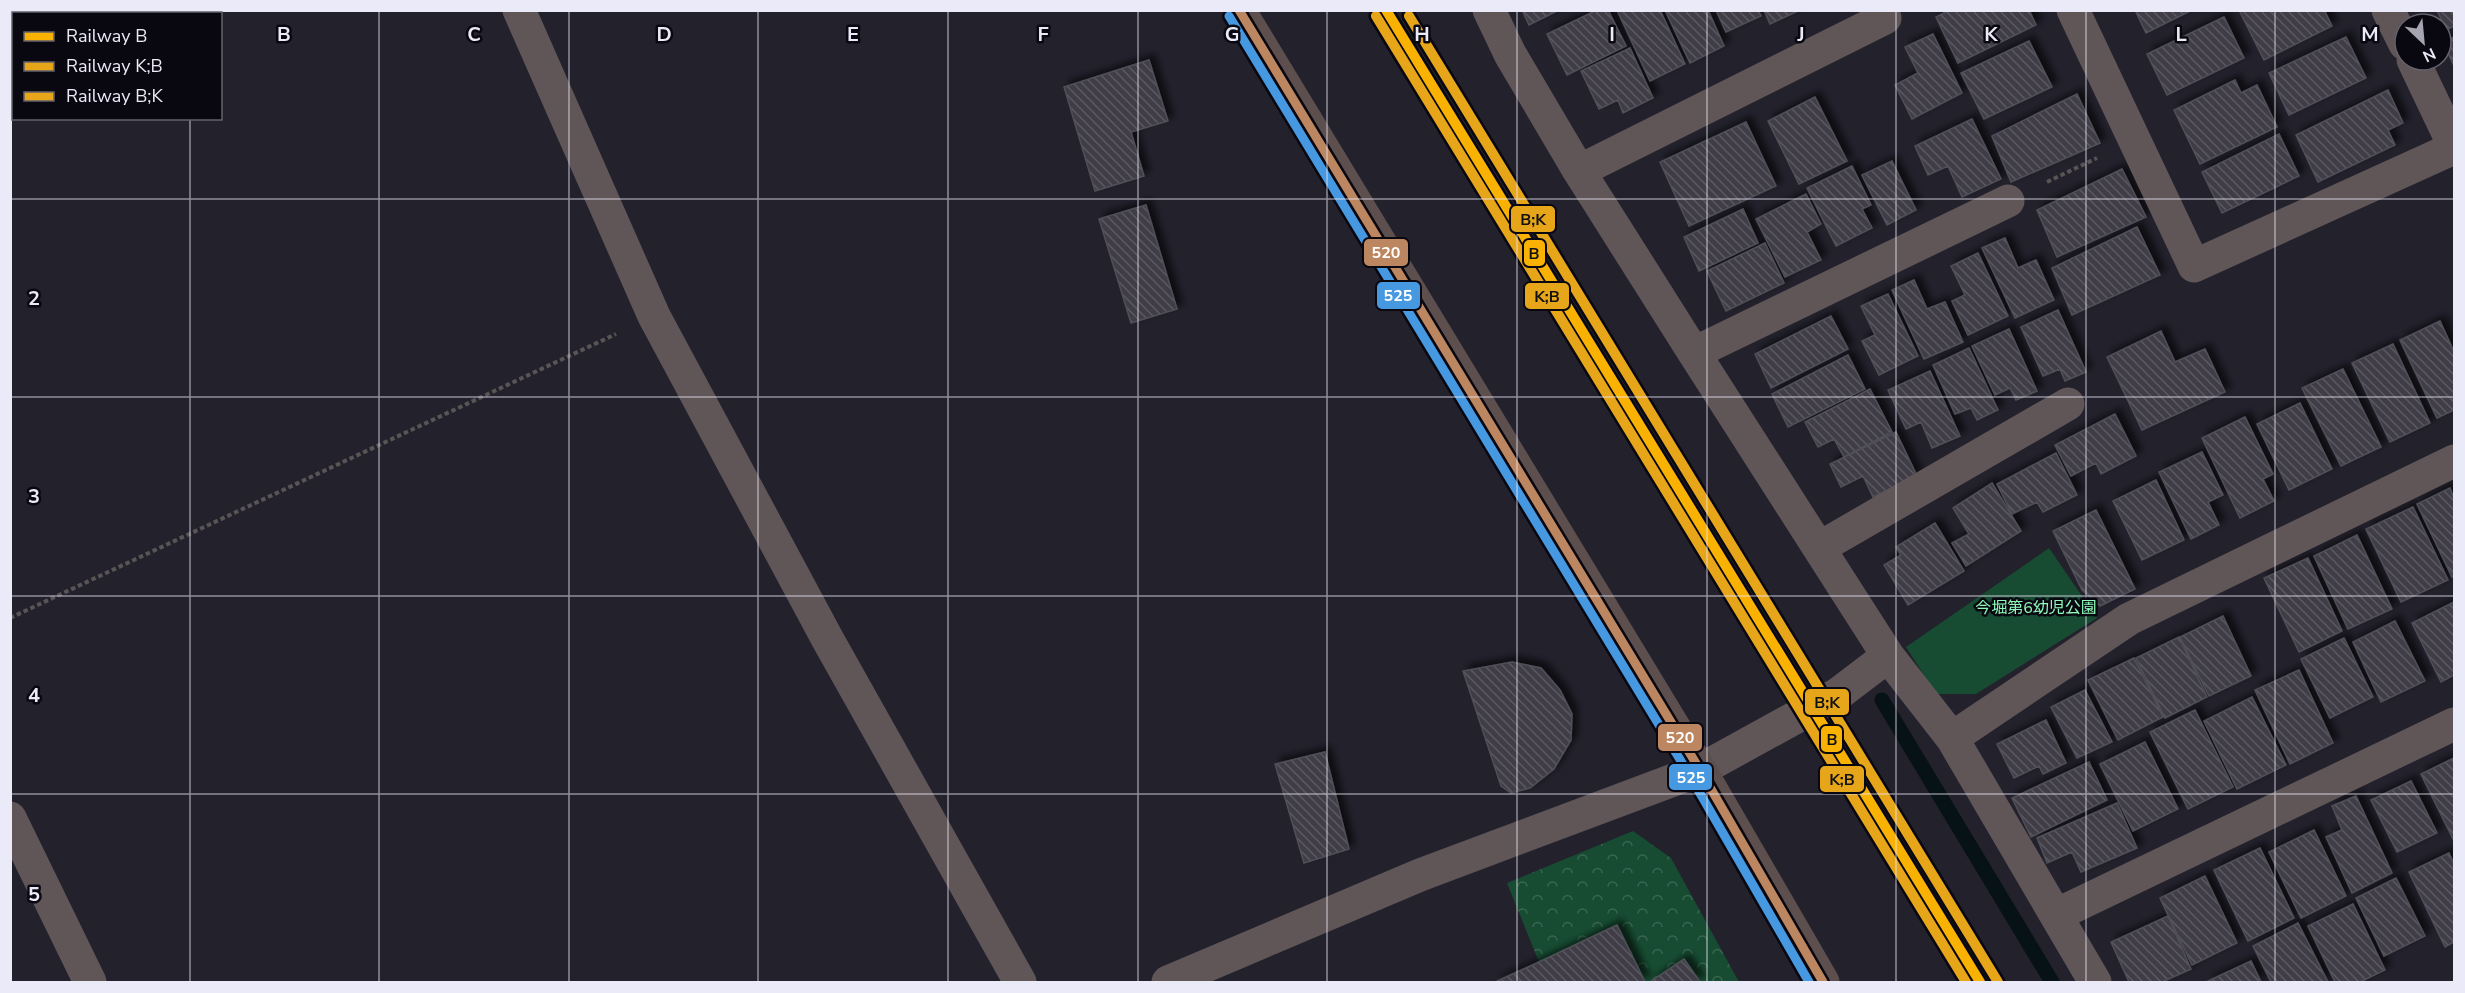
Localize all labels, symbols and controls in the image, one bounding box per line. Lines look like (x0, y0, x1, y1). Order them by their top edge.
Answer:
legend (12, 12, 222, 120)
north arrow (2393, 12, 2453, 72)
text: B (277, 21, 291, 48)
text: C (467, 21, 481, 48)
text: D (656, 21, 672, 48)
text: E (847, 21, 859, 48)
text: F (1037, 21, 1049, 48)
text: G (1225, 21, 1239, 48)
text: H (1414, 21, 1430, 48)
text: I (1609, 21, 1615, 48)
text: J (1796, 21, 1805, 48)
text: K (1984, 21, 1998, 48)
text: L (2175, 21, 2187, 48)
text: M (2361, 21, 2379, 48)
text: Railway B (66, 24, 147, 48)
text: N (2419, 42, 2439, 67)
text: Railway K;B (66, 54, 163, 78)
text: Railway B;K (66, 84, 163, 108)
line badge: B;K (1510, 205, 1556, 233)
text: B;K (1520, 209, 1547, 231)
line badge: 520 (1363, 238, 1409, 267)
line badge: B (1523, 239, 1546, 267)
text: 520 (1372, 242, 1400, 264)
text: B (1528, 243, 1540, 265)
line badge: 525 (1376, 281, 1421, 310)
line badge: K;B (1524, 282, 1570, 310)
text: 2 (28, 285, 40, 312)
text: 525 (1384, 285, 1412, 307)
text: K;B (1534, 286, 1560, 308)
text: 3 (28, 483, 40, 510)
park label: 今堀第6幼児公園 (1975, 597, 2097, 619)
text: 4 (28, 682, 40, 709)
line badge: B;K (1804, 688, 1850, 716)
text: B;K (1814, 692, 1841, 714)
line badge: 520 (1657, 723, 1703, 752)
line badge: B (1820, 725, 1843, 753)
text: 520 (1666, 727, 1694, 749)
text: B (1826, 729, 1838, 751)
line badge: 525 (1668, 763, 1713, 791)
line badge: K;B (1819, 765, 1865, 793)
text: 525 (1677, 767, 1705, 789)
text: K;B (1829, 769, 1855, 791)
text: 5 (28, 881, 40, 908)

